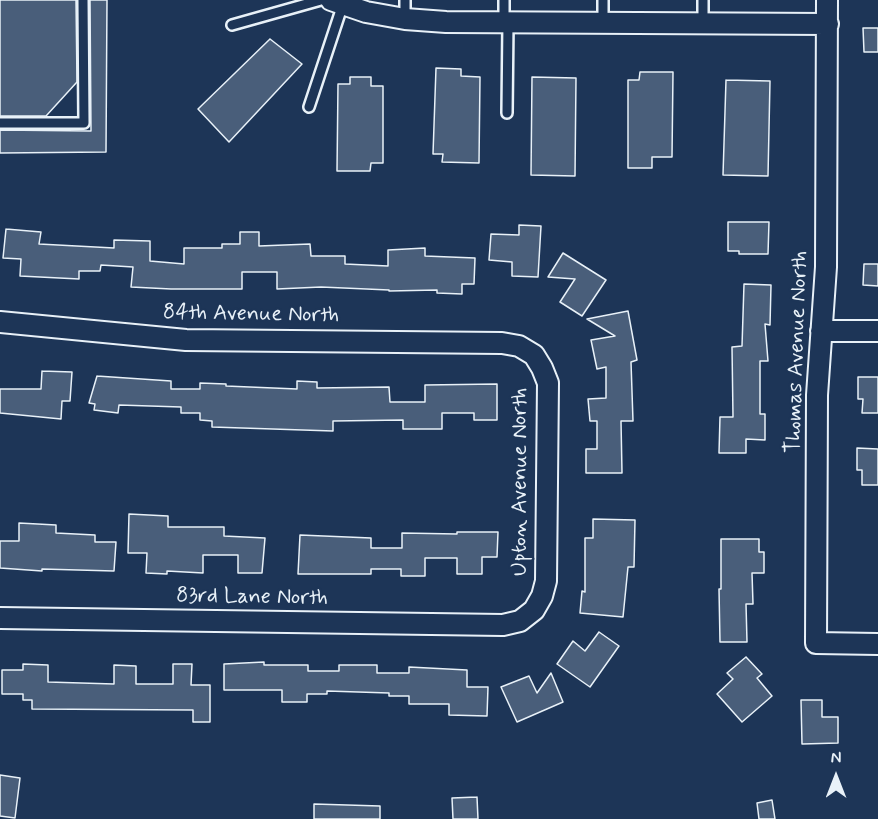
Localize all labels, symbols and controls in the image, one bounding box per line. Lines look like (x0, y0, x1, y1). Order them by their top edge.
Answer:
street label: Thomas Avenue North (781, 250, 815, 454)
street label: 84th Avenue North (163, 300, 339, 330)
street label: Upton Avenue North (508, 388, 534, 576)
street label: 83rd Lane North (176, 583, 328, 613)
north arrow (806, 747, 866, 807)
text: N (831, 748, 841, 769)

